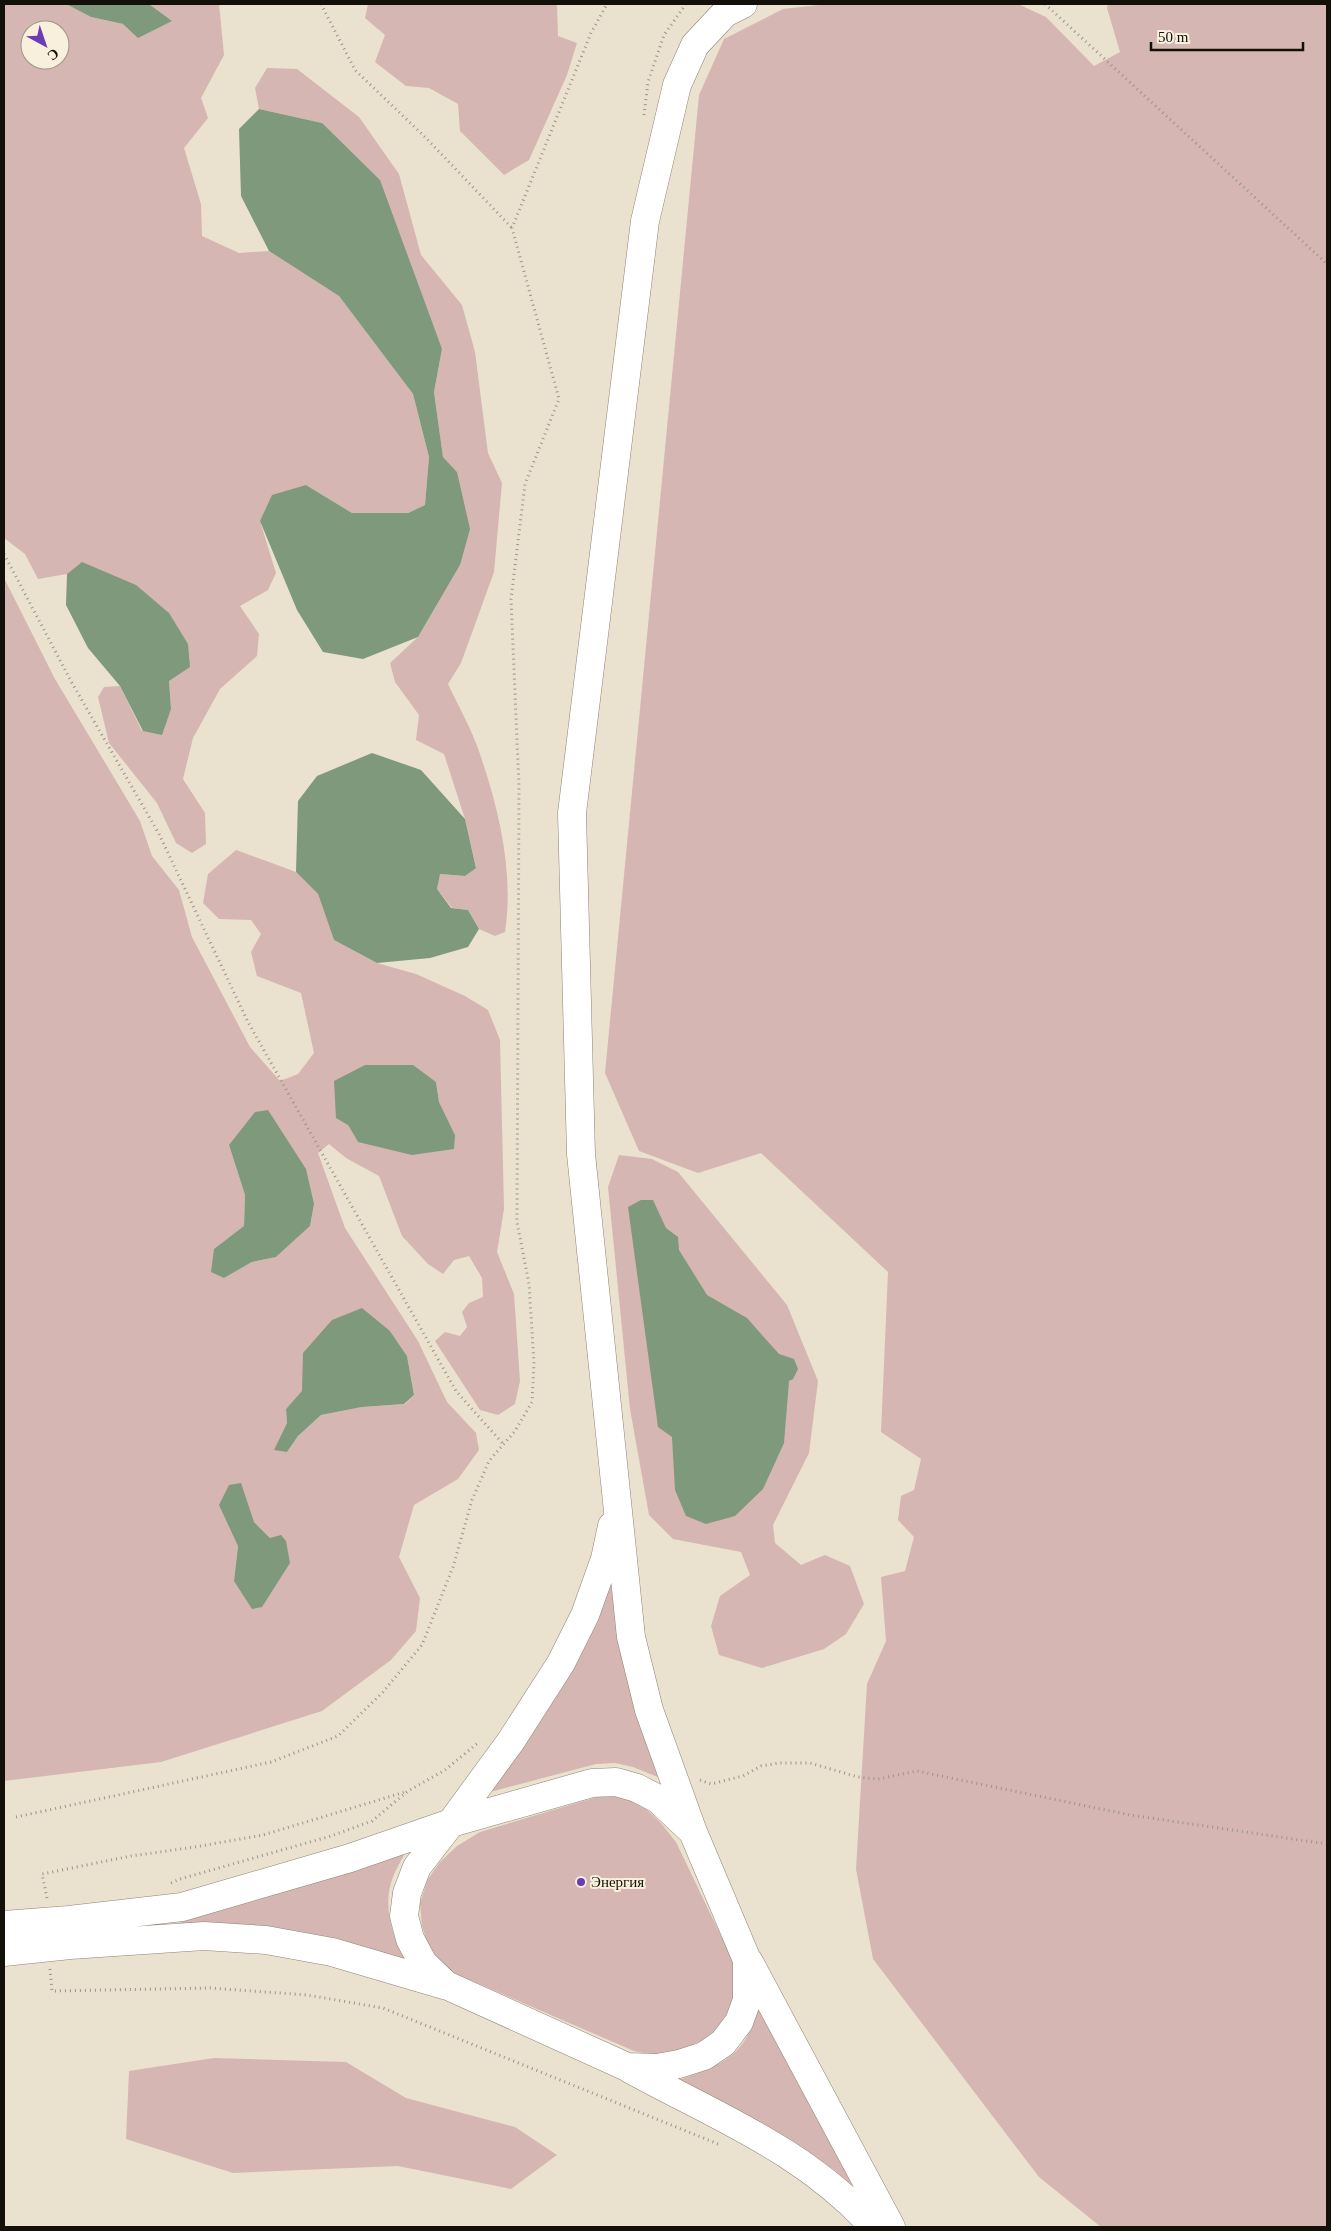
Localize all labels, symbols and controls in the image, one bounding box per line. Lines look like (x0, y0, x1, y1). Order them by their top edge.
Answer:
north arrow (20, 20, 70, 70)
scale bar (1151, 20, 1304, 52)
text: 50 m (1158, 29, 1189, 45)
text: С (44, 46, 62, 64)
place label: Энергия (591, 1874, 644, 1890)
marker: Энергия (575, 1876, 587, 1888)

